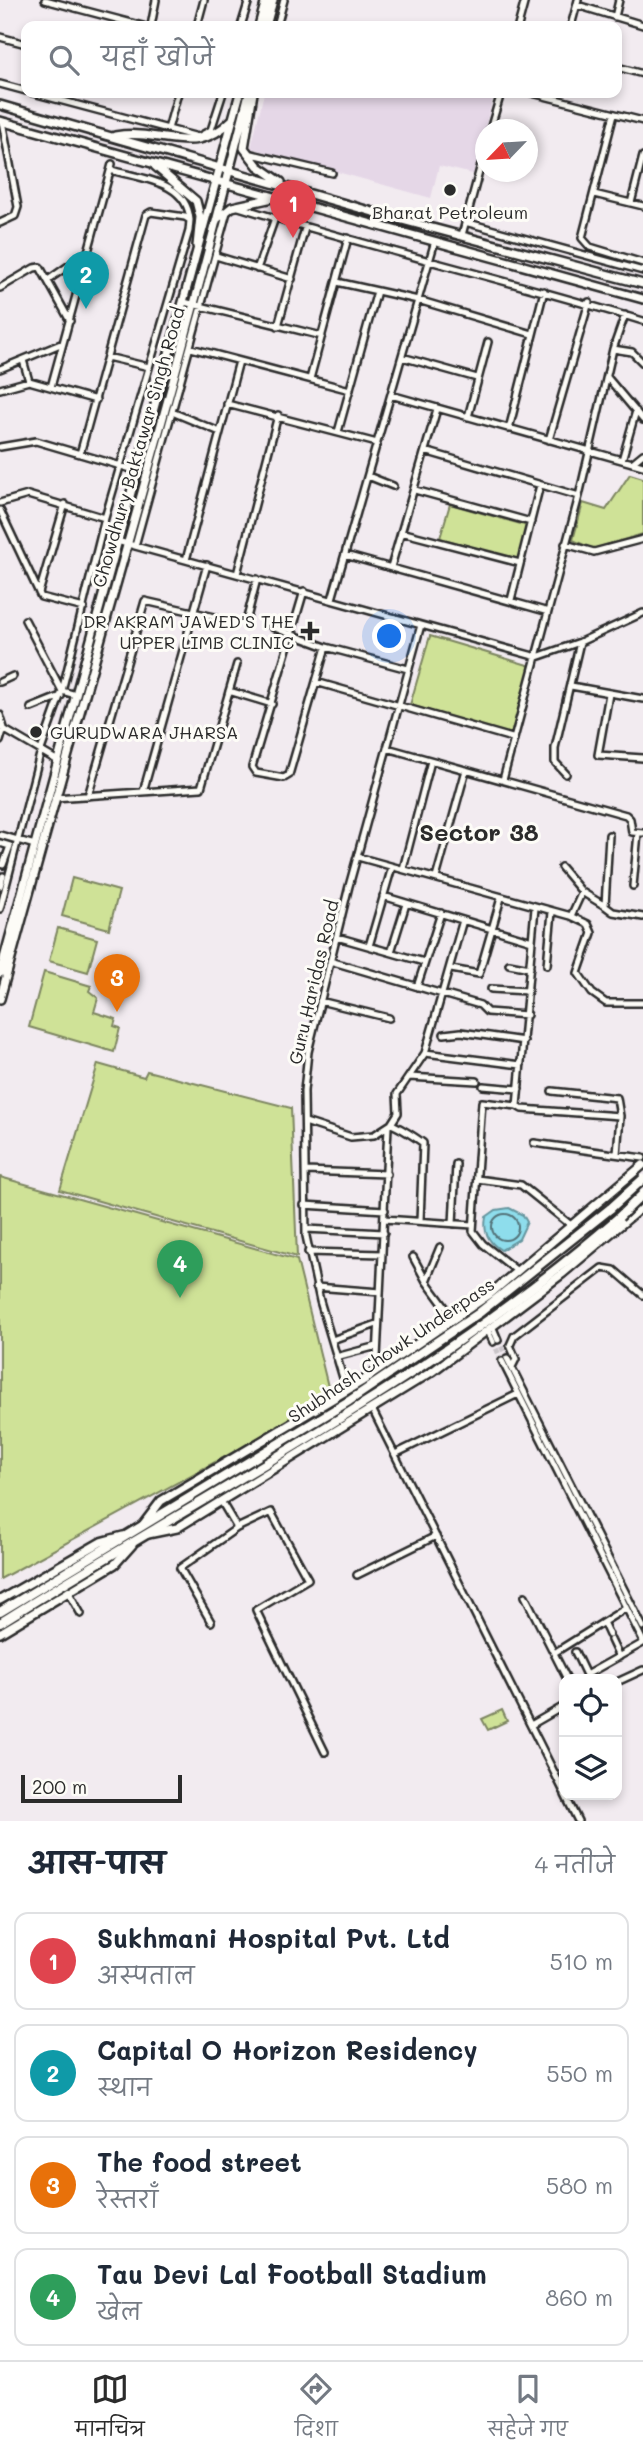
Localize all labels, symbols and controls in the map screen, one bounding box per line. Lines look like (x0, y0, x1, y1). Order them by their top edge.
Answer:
search box (21, 21, 622, 98)
text: यहाँ खोजें (101, 39, 214, 73)
icon: search (45, 41, 83, 79)
north arrow (475, 119, 538, 182)
pin: 1 (270, 180, 316, 238)
marker: Bharat Petroleum (442, 182, 458, 198)
place label: Bharat Petroleum (372, 200, 528, 224)
pin: 2 (63, 251, 109, 309)
street label: Chowdhury Baktawar Singh Road (86, 304, 190, 590)
place label: DR AKRAM JAWED'S THE UPPER LIMB CLINIC (83, 609, 294, 654)
your location (372, 619, 406, 653)
marker: DR AKRAM JAWED'S THE UPPER LIMB CLINIC (300, 621, 320, 641)
place label: GURUDWARA JHARSA (50, 720, 239, 744)
marker: GURUDWARA JHARSA (28, 724, 44, 740)
district label: Sector 38 (419, 816, 539, 847)
street label: Guru Haridas Road (282, 897, 344, 1067)
pin: 3 (94, 954, 140, 1012)
pin: 4 (157, 1240, 203, 1298)
street label: Shubhash Chowk Underpass (283, 1272, 499, 1428)
map controls (559, 1674, 622, 1800)
button: locate (559, 1674, 622, 1737)
button: layers (559, 1737, 622, 1800)
scale bar (21, 1772, 182, 1804)
text: 200 m (32, 1774, 87, 1799)
text: आस-पास (28, 1842, 166, 1882)
text: 4 नतीजे (534, 1849, 615, 1879)
text: Sukhmani Hospital Pvt. Ltd (97, 1921, 450, 1955)
text: 1 (48, 1946, 58, 1976)
text: 510 m (549, 1946, 613, 1976)
text: अस्पताल (97, 1960, 195, 1990)
text: Capital O Horizon Residency (97, 2033, 477, 2067)
text: 2 (47, 2058, 59, 2088)
text: 550 m (546, 2058, 613, 2088)
text: स्थान (97, 2072, 152, 2102)
text: The food street (97, 2145, 302, 2179)
text: 3 (46, 2170, 60, 2200)
text: 580 m (546, 2170, 613, 2200)
text: रेस्तराँ (97, 2184, 158, 2214)
text: Tau Devi Lal Football Stadium (97, 2257, 487, 2291)
text: 4 (46, 2282, 60, 2312)
text: 860 m (545, 2282, 613, 2312)
text: खेल (97, 2296, 142, 2326)
tab: मानचित्र (75, 2370, 145, 2450)
tab: दिशा (295, 2370, 338, 2450)
tab: सहेजे गए (488, 2370, 568, 2450)

